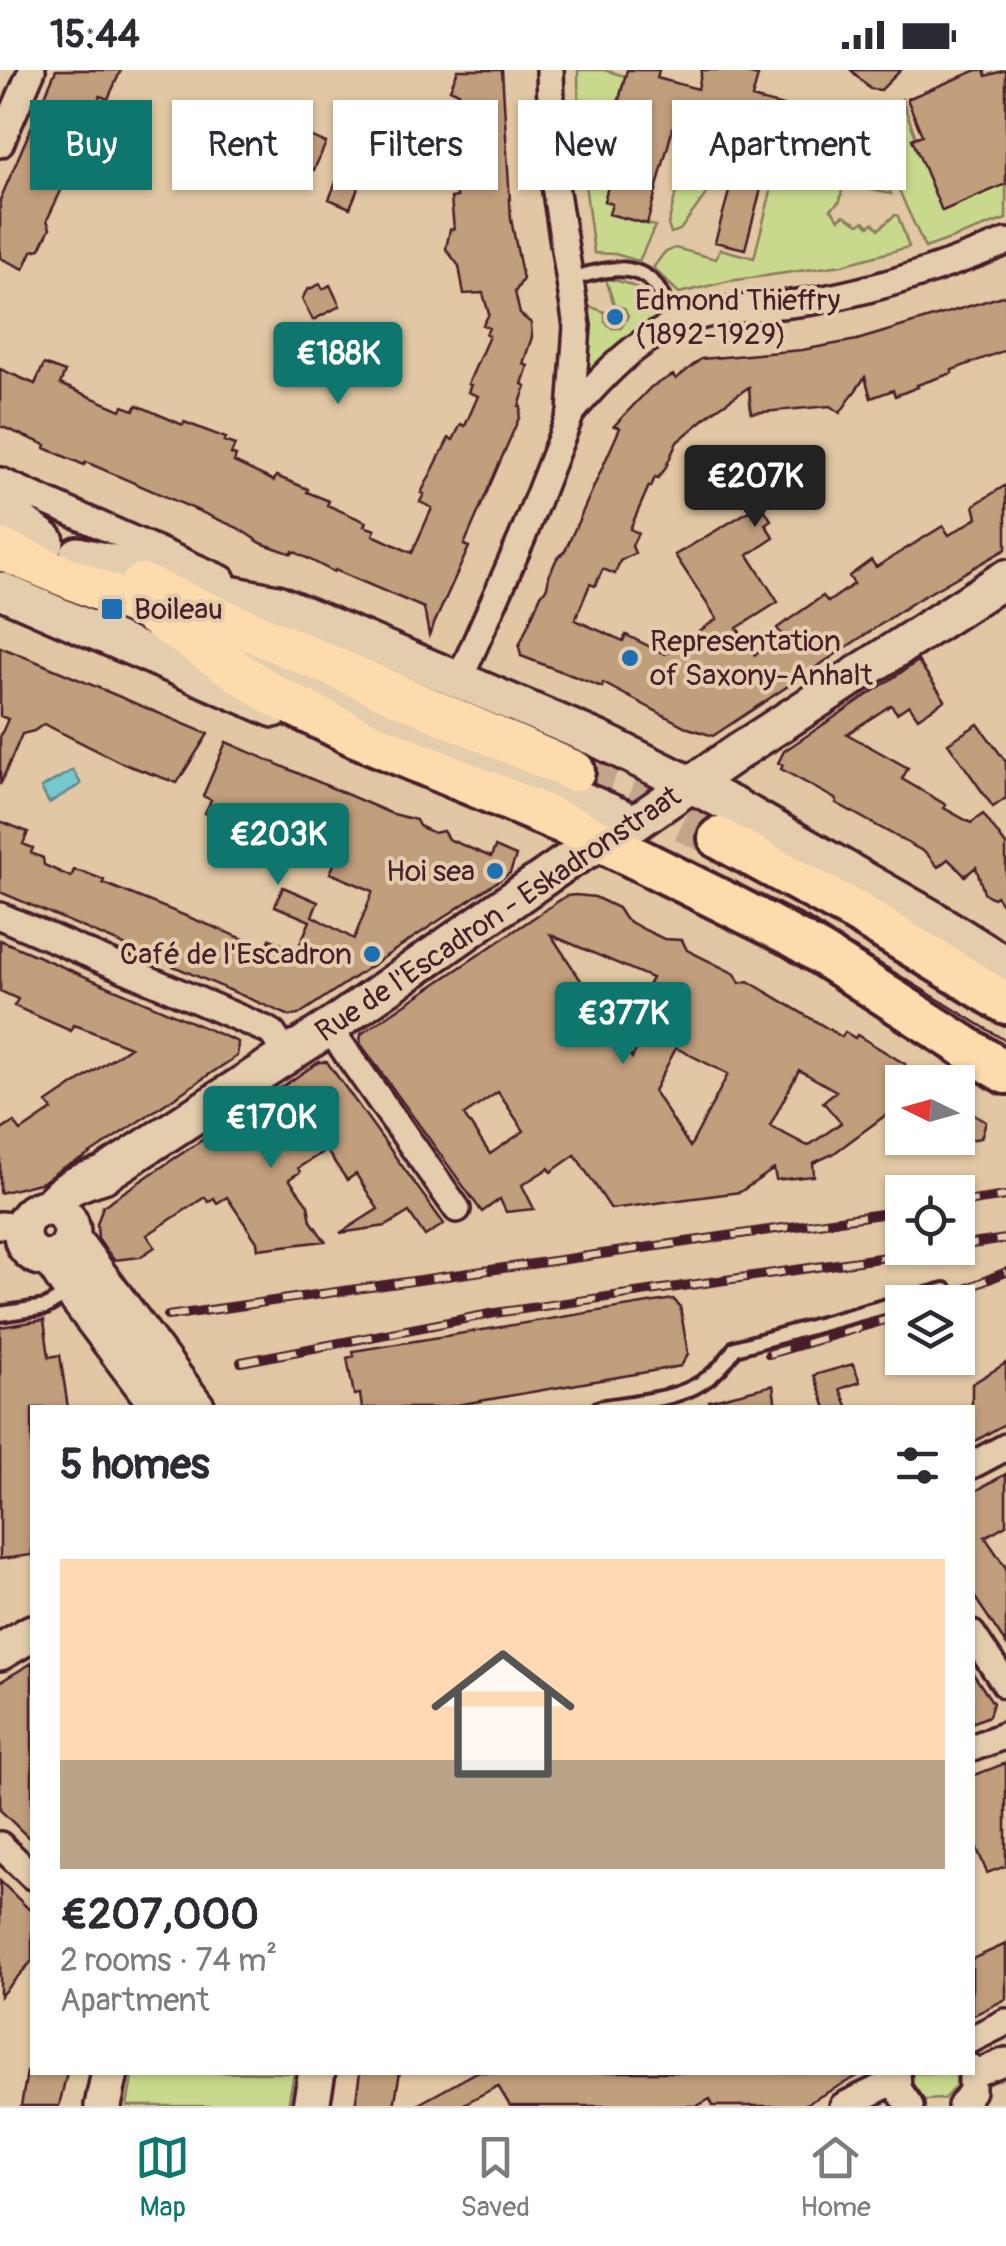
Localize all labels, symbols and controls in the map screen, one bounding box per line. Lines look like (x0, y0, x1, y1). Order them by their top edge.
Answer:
text: 15:44 (50, 11, 140, 59)
chip: Buy (30, 100, 152, 190)
chip: Rent (172, 100, 313, 190)
chip: Filters (333, 100, 498, 190)
chip: New (518, 100, 652, 190)
chip: Apartment (672, 100, 906, 190)
place label: Edmond Thieffry (1892-1929) (635, 282, 840, 353)
marker: Edmond Thieffry (1892-1929) (604, 306, 626, 328)
pin: €188K (268, 322, 408, 407)
text: €188K (295, 334, 381, 374)
pin: €207K (685, 445, 825, 530)
text: €207K (706, 457, 804, 497)
place label: Boileau (134, 591, 223, 628)
marker: Boileau (99, 596, 125, 622)
place label: Representation of Saxony-Anhalt (650, 623, 874, 694)
marker: Representation of Saxony-Anhalt (619, 647, 641, 669)
street label: Rue de l'Escadron - Eskadronstraat (308, 777, 688, 1050)
pin: €203K (208, 803, 348, 888)
text: €203K (229, 815, 327, 855)
place label: Hoi sea (386, 853, 475, 890)
marker: Hoi sea (484, 860, 506, 882)
place label: Café de l'Escadron (120, 936, 352, 973)
marker: Café de l'Escadron (361, 943, 383, 965)
pin: €377K (553, 982, 693, 1067)
text: €377K (577, 994, 669, 1034)
north arrow (885, 1065, 975, 1155)
map controls (885, 1065, 975, 1375)
pin: €170K (201, 1086, 341, 1171)
text: €170K (225, 1098, 317, 1138)
button: locate (885, 1175, 975, 1265)
button: layers (885, 1285, 975, 1375)
icon: filters (890, 1438, 945, 1493)
text: 5 homes (60, 1439, 210, 1491)
icon: home (413, 1624, 593, 1804)
text: €207,000 (60, 1889, 259, 1941)
text: 2 rooms · 74 m² (60, 1941, 277, 1981)
text: Apartment (60, 1981, 209, 2021)
tab: Map (135, 2130, 190, 2225)
tab: Saved (460, 2130, 530, 2225)
tab: Home (800, 2130, 871, 2225)

